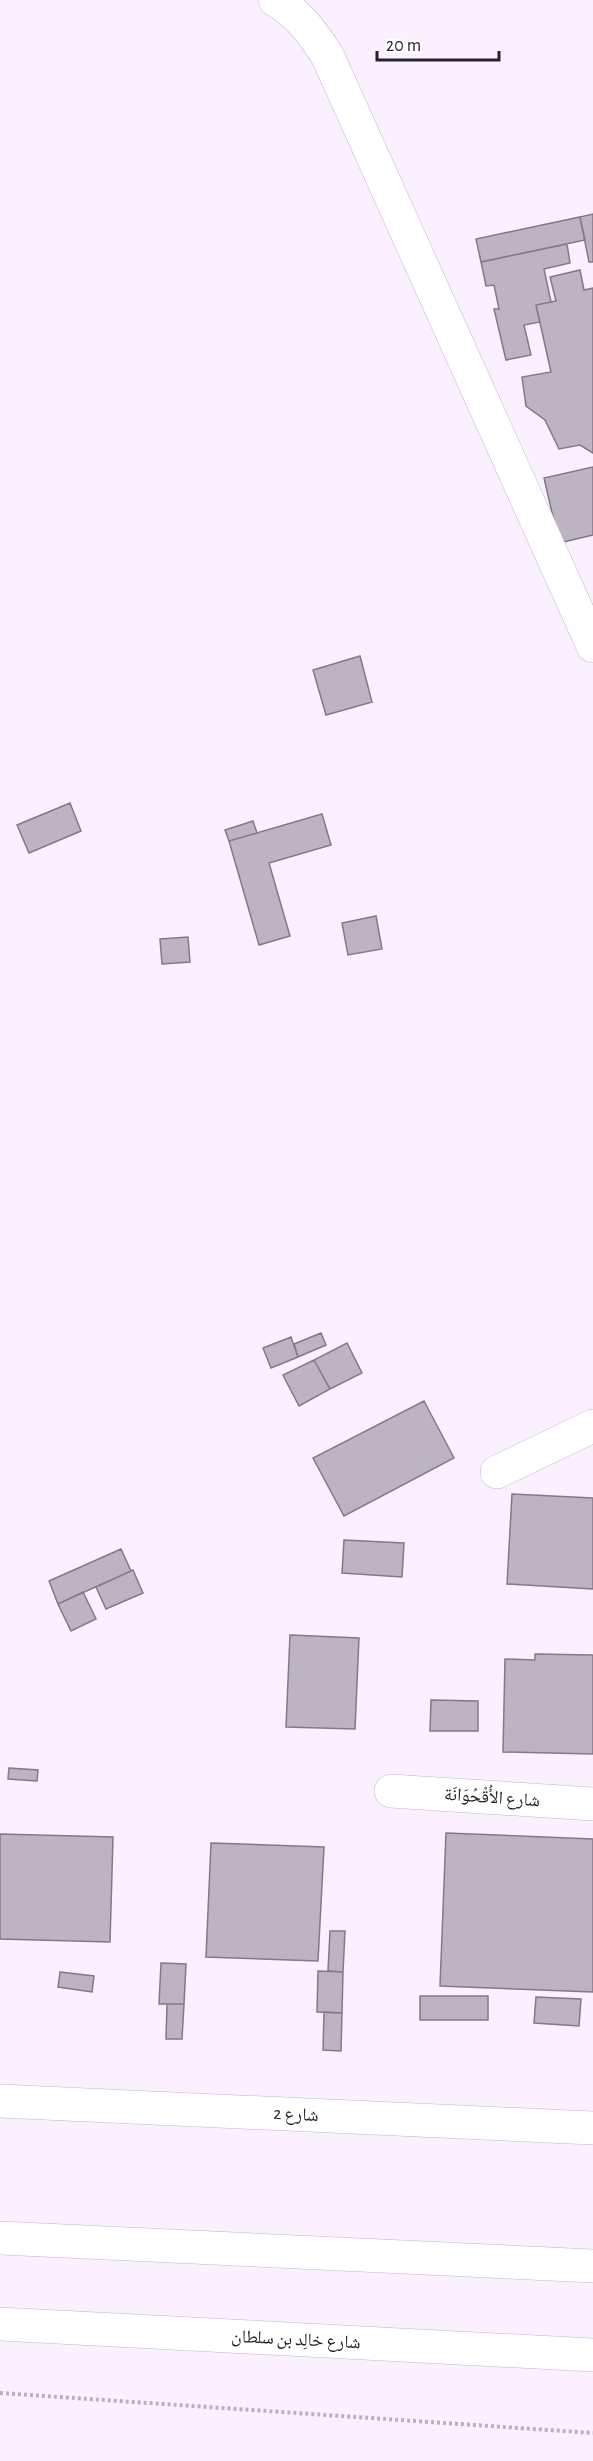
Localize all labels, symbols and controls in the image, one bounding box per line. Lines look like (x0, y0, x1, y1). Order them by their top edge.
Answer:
scale bar (377, 24, 498, 62)
text: 20 m (386, 37, 421, 55)
street label: شارع الأُقْحُوَانَة (443, 1781, 541, 1811)
street label: شارع 2 (273, 2105, 319, 2126)
street label: شارع خالِد بن سلطان (231, 2328, 361, 2353)

